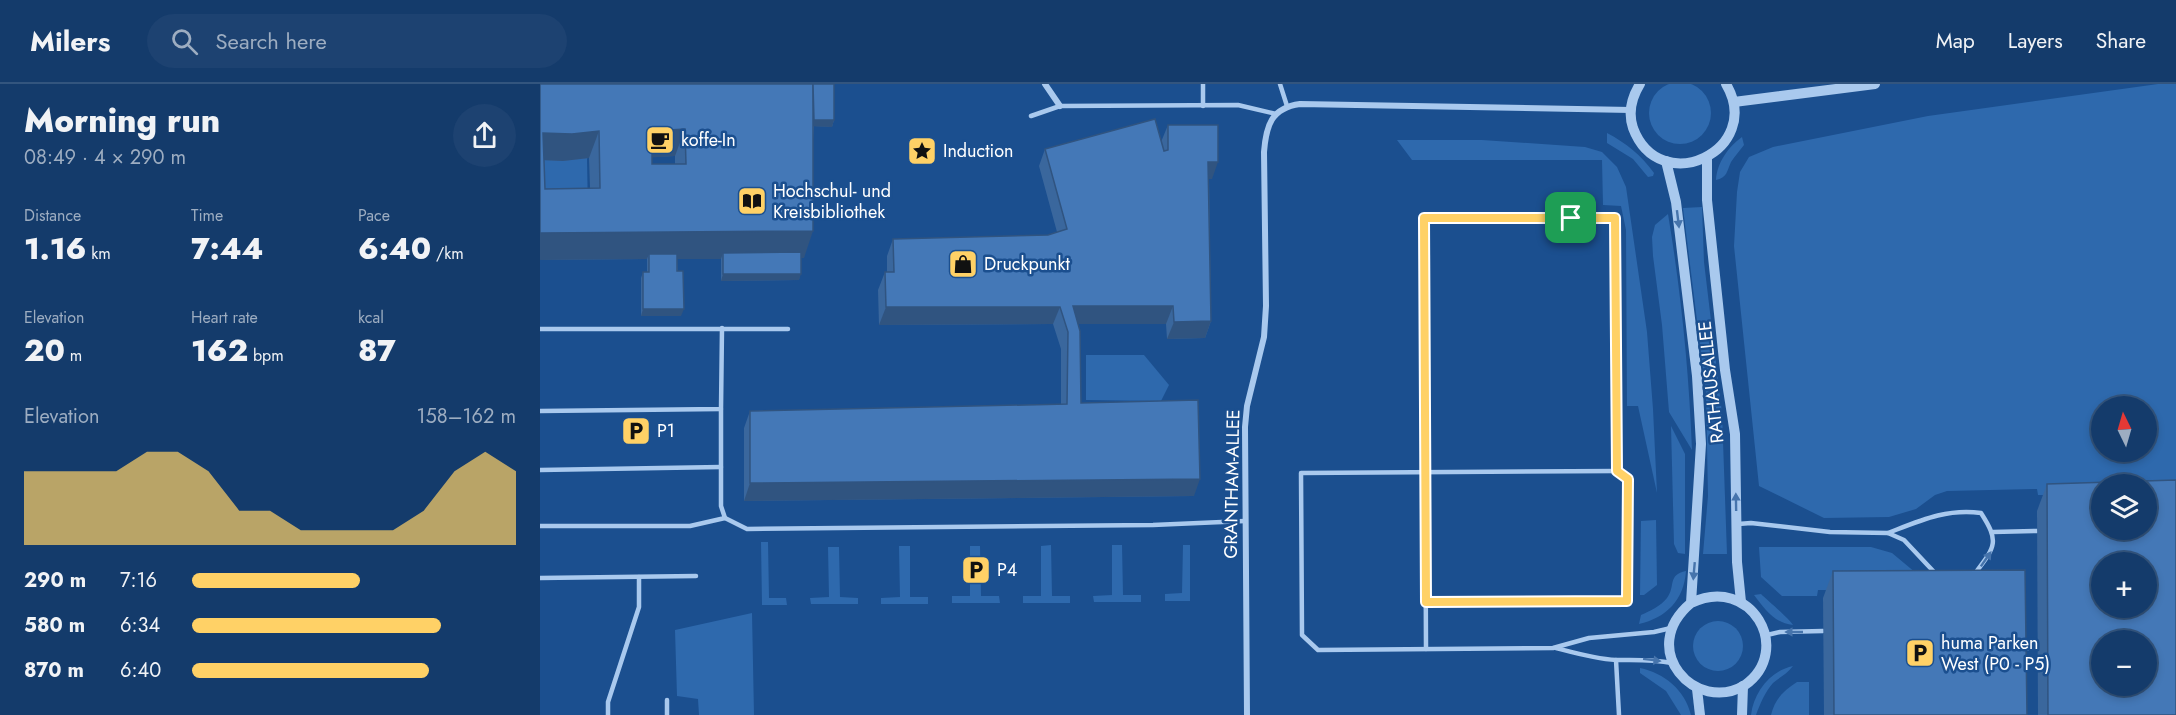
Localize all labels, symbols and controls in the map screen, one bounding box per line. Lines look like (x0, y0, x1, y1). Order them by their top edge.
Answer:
search box (147, 14, 567, 68)
text: Milers (30, 21, 111, 62)
icon: search (168, 25, 201, 58)
text: Search here (216, 25, 327, 57)
text: Map (1936, 26, 1975, 56)
text: Layers (2008, 26, 2063, 56)
text: Share (2096, 26, 2146, 56)
text: Morning run (24, 97, 220, 144)
button: share (453, 104, 516, 167)
cafe icon: koffe-In (644, 124, 676, 156)
place label: koffe-In (681, 127, 736, 153)
place icon: Induction (906, 135, 938, 167)
place label: Induction (943, 138, 1013, 164)
text: 08:49 · 4 × 290 m (24, 143, 186, 172)
place label: Hochschul- und Kreisbibliothek (773, 178, 891, 225)
library icon: Hochschul- und Kreisbibliothek (736, 185, 768, 217)
pin (1545, 192, 1596, 243)
icon: arrive (1554, 201, 1587, 234)
text: Distance (24, 204, 81, 227)
text: Time (191, 204, 223, 227)
text: Pace (358, 204, 390, 227)
one-way arrow (1673, 209, 1682, 228)
text: 1.16 (24, 227, 86, 270)
text: 7:44 (191, 227, 264, 270)
text: 6:40 (358, 227, 431, 270)
text: km (86, 242, 111, 265)
text: /km (431, 242, 464, 265)
shop icon: Druckpunkt (947, 248, 979, 280)
place label: Druckpunkt (984, 251, 1070, 277)
text: Elevation (24, 306, 84, 329)
text: Heart rate (191, 306, 258, 329)
text: kcal (358, 306, 384, 329)
street label: RATHAUSALLEE (1692, 320, 1730, 444)
text: 20 (24, 329, 65, 372)
text: 162 (191, 329, 248, 372)
text: 87 (358, 329, 396, 372)
text: m (65, 344, 82, 367)
text: bpm (248, 344, 284, 367)
north arrow (2091, 396, 2157, 462)
map controls (2091, 396, 2157, 696)
text: Elevation (24, 402, 99, 431)
text: 158–162 m (417, 402, 516, 431)
street label: GRANTHAM-ALLEE (1218, 409, 1246, 559)
parking icon: P1 (620, 415, 652, 447)
place label: P1 (657, 418, 675, 444)
button: layers (2091, 474, 2157, 540)
one-way arrow (1731, 492, 1741, 511)
one-way arrow (1980, 551, 1992, 567)
button: + (2091, 552, 2157, 618)
parking icon: P4 (960, 554, 992, 586)
place label: P4 (997, 557, 1017, 583)
one-way arrow (1689, 562, 1699, 581)
text: 290 m (24, 566, 86, 595)
text: 7:16 (120, 566, 157, 595)
text: 580 m (24, 611, 85, 640)
text: 6:34 (120, 611, 160, 640)
one-way arrow (1785, 627, 1804, 637)
place label: huma Parken West (P0 - P5) (1941, 630, 2050, 677)
button: − (2091, 630, 2157, 696)
parking icon: huma Parken West (P0 - P5) (1904, 637, 1936, 669)
one-way arrow (1643, 655, 1662, 665)
text: 870 m (24, 656, 84, 685)
text: 6:40 (120, 656, 161, 685)

